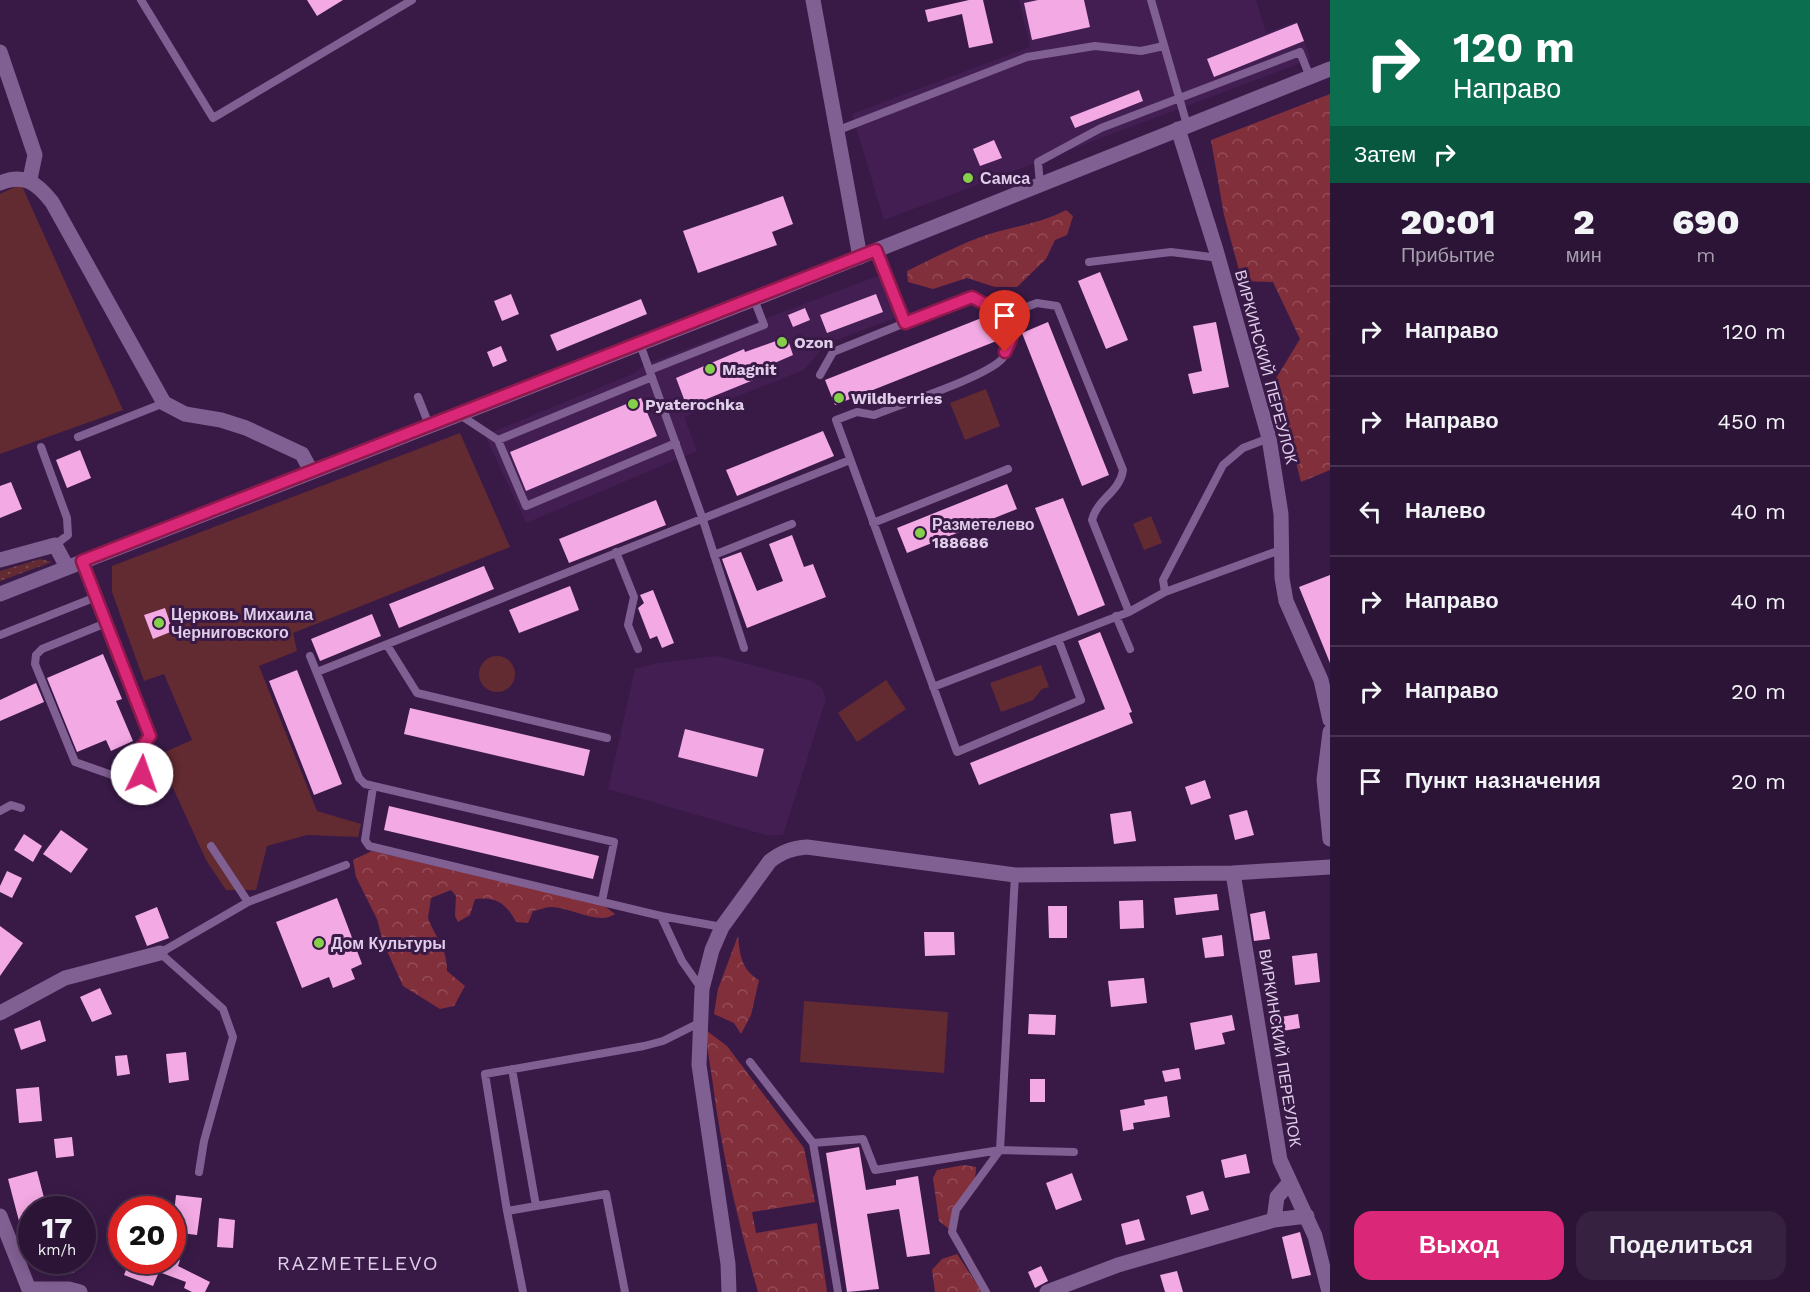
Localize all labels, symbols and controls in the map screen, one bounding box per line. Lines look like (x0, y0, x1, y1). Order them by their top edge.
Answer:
text: 120 m (1453, 23, 1575, 72)
icon: right (1354, 24, 1432, 102)
text: Направо (1453, 73, 1561, 105)
icon: right (1428, 138, 1461, 171)
text: Затем (1354, 142, 1416, 167)
place label: Самса (980, 169, 1030, 188)
marker: Самса (961, 171, 975, 185)
text: 20:01 (1400, 201, 1496, 243)
text: 2 (1573, 201, 1595, 243)
text: 690 (1672, 201, 1740, 243)
text: Прибытие (1401, 243, 1495, 267)
text: мин (1566, 243, 1602, 267)
text: m (1696, 243, 1715, 267)
street label: ВИРКИНСКИЙ ПЕРЕУЛОК (1231, 268, 1301, 467)
pin (979, 290, 1030, 352)
icon: arrive (988, 299, 1021, 332)
icon: right (1354, 315, 1387, 348)
text: Направо (1405, 318, 1499, 343)
text: 120 m (1722, 319, 1786, 344)
place label: Ozon (794, 333, 833, 352)
marker: Ozon (775, 335, 789, 349)
place label: Magnit (722, 360, 776, 379)
marker: Magnit (703, 362, 717, 376)
place label: Wildberries (851, 389, 943, 408)
marker: Wildberries (832, 391, 846, 405)
place label: Pyaterochka (645, 395, 745, 414)
marker: Pyaterochka (626, 397, 640, 411)
icon: right (1354, 405, 1387, 438)
text: Направо (1405, 408, 1499, 433)
text: 450 m (1718, 409, 1786, 434)
icon: left (1354, 495, 1387, 528)
text: Налево (1405, 498, 1486, 523)
text: 40 m (1730, 499, 1786, 524)
place label: Разметелево 188686 (932, 515, 1035, 552)
marker: Разметелево 188686 (913, 526, 927, 540)
icon: right (1354, 585, 1387, 618)
text: Направо (1405, 588, 1499, 613)
text: 40 m (1730, 589, 1786, 614)
place label: Церковь Михаила Черниговского (171, 605, 313, 642)
marker: Церковь Михаила Черниговского (152, 616, 166, 630)
icon: right (1354, 675, 1387, 708)
text: Направо (1405, 678, 1499, 703)
text: 20 m (1731, 679, 1786, 704)
position arrow (110, 742, 174, 806)
icon: arrive (1354, 765, 1387, 798)
text: Пункт назначения (1405, 768, 1601, 793)
text: 20 m (1731, 769, 1786, 794)
place label: Дом Культуры (331, 934, 446, 953)
marker: Дом Культуры (312, 936, 326, 950)
street label: ВИРКИНСКИЙ ПЕРЕУЛОК (1255, 948, 1305, 1149)
speed limit sign: 20 (108, 1196, 186, 1274)
text: 17 (41, 1210, 73, 1245)
button: Выход (1354, 1211, 1564, 1280)
button: Поделиться (1576, 1211, 1786, 1280)
text: km/h (38, 1241, 76, 1259)
district label: RAZMETELEVO (277, 1251, 439, 1275)

